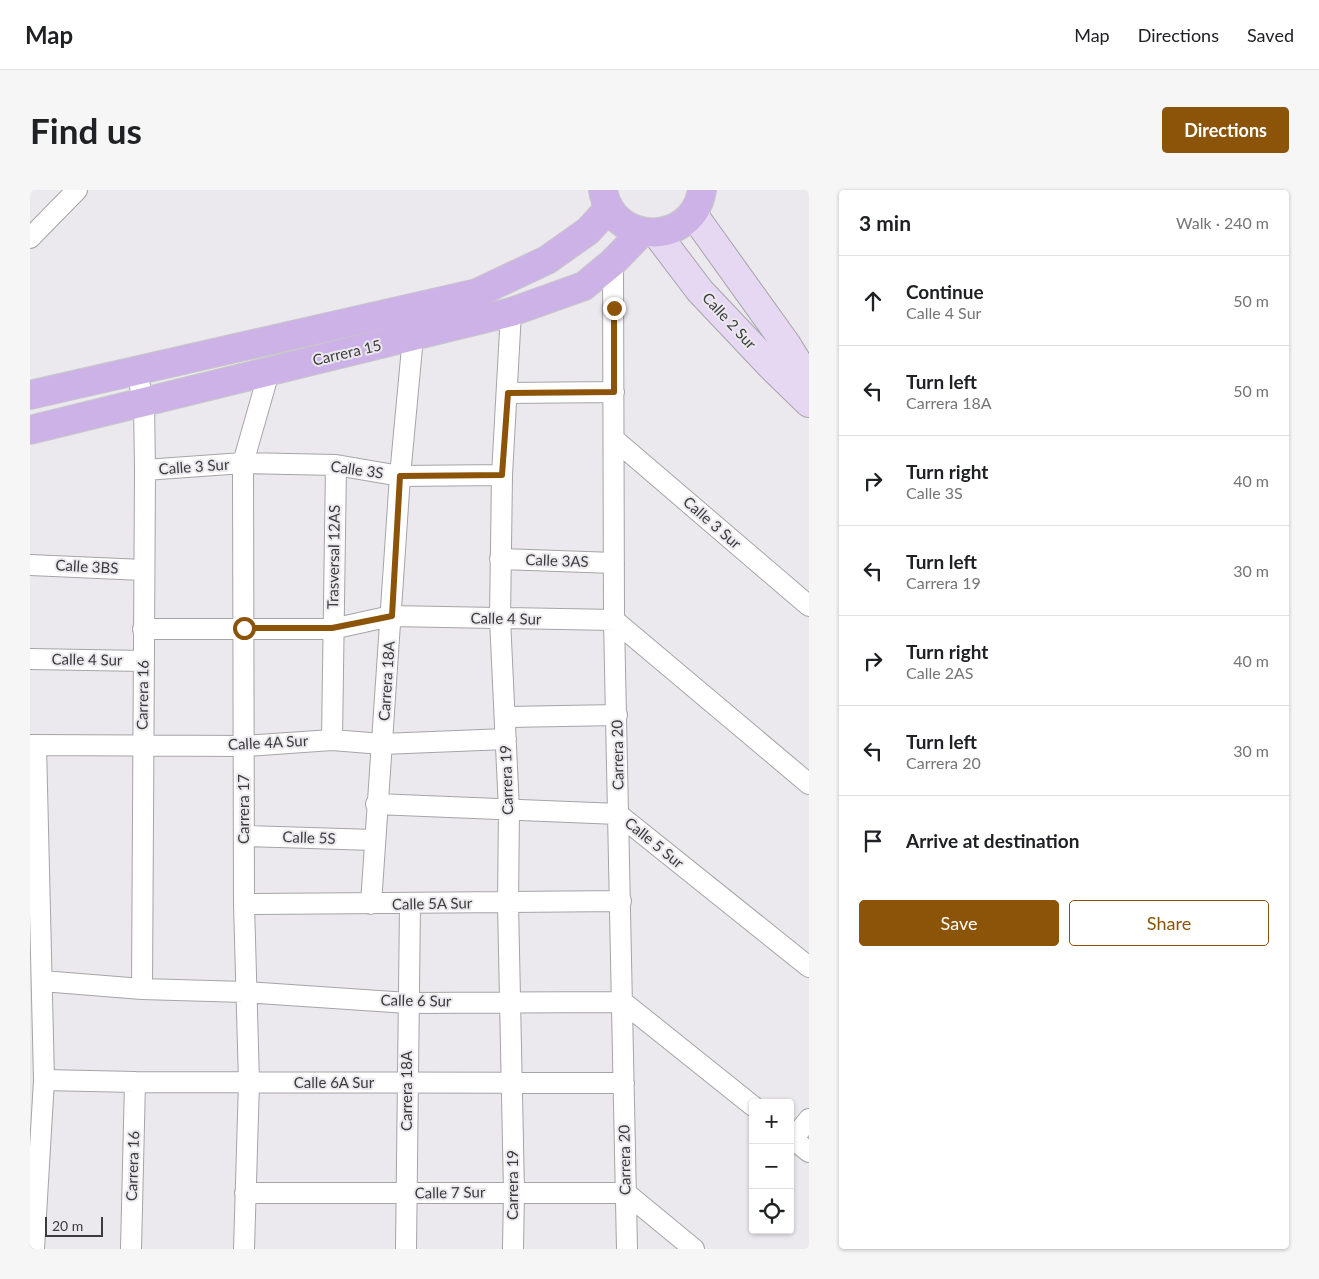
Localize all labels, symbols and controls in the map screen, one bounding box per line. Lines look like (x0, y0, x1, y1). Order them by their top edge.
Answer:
text: Map (25, 20, 73, 49)
text: Map (1074, 24, 1110, 46)
text: Directions (1138, 24, 1219, 46)
text: Saved (1247, 24, 1294, 46)
button: Directions (1162, 107, 1289, 153)
text: Find us (30, 109, 142, 151)
text: 3 min (859, 210, 911, 235)
text: Walk · 240 m (1176, 213, 1269, 232)
text: Continue (906, 280, 984, 303)
icon: ahead (859, 287, 887, 315)
street label: Calle 2 Sur (699, 288, 761, 353)
text: 50 m (1233, 291, 1269, 310)
route end (603, 297, 626, 320)
text: Calle 4 Sur (906, 303, 981, 322)
street label: Carrera 15 (311, 335, 383, 369)
text: Turn left (906, 370, 977, 393)
icon: left (859, 377, 887, 405)
text: 50 m (1233, 381, 1269, 400)
text: Carrera 18A (906, 393, 992, 412)
street label: Calle 3 Sur (158, 455, 230, 477)
street label: Calle 3S (330, 456, 385, 482)
text: Turn right (906, 460, 988, 483)
icon: right (859, 467, 887, 495)
text: 40 m (1233, 471, 1269, 490)
text: Calle 3S (906, 483, 963, 502)
street label: Calle 3 Sur (680, 492, 746, 553)
street label: Trasversal 12AS (323, 505, 343, 609)
street label: Calle 3AS (525, 550, 589, 570)
text: Turn left (906, 550, 977, 573)
street label: Calle 3BS (55, 555, 119, 577)
icon: left (859, 557, 887, 585)
text: 30 m (1233, 561, 1269, 580)
text: Carrera 19 (906, 573, 981, 592)
street label: Calle 4 Sur (471, 608, 542, 628)
route start (233, 617, 256, 640)
street label: Carrera 18A (374, 639, 398, 722)
text: Turn right (906, 640, 988, 663)
icon: right (859, 647, 887, 675)
street label: Calle 4 Sur (52, 649, 123, 669)
text: 40 m (1233, 651, 1269, 670)
street label: Carrera 16 (132, 660, 152, 730)
text: Calle 2AS (906, 663, 974, 682)
street label: Carrera 20 (607, 720, 627, 790)
text: Turn left (906, 730, 977, 753)
street label: Calle 4A Sur (227, 731, 309, 753)
icon: left (859, 737, 887, 765)
text: 30 m (1233, 741, 1269, 760)
street label: Carrera 19 (496, 745, 516, 815)
text: Carrera 20 (906, 753, 981, 772)
street label: Carrera 17 (234, 774, 252, 844)
street label: Calle 5 Sur (622, 813, 688, 872)
street label: Calle 5S (282, 827, 336, 847)
icon: arrive (859, 827, 887, 855)
text: Arrive at destination (906, 829, 1079, 852)
street label: Calle 5A Sur (392, 893, 473, 913)
button: Save (859, 900, 1059, 946)
button: Share (1069, 900, 1269, 946)
street label: Calle 6 Sur (381, 990, 452, 1010)
street label: Carrera 18A (397, 1050, 415, 1131)
street label: Calle 6A Sur (294, 1073, 375, 1091)
map controls (749, 1099, 794, 1234)
button: + (749, 1099, 794, 1144)
street label: Carrera 20 (614, 1125, 634, 1195)
street label: Carrera 16 (122, 1130, 142, 1201)
button: − (749, 1144, 794, 1189)
street label: Carrera 19 (503, 1150, 521, 1220)
street label: Calle 7 Sur (414, 1182, 486, 1202)
button: locate (749, 1189, 794, 1234)
scale bar (45, 1214, 102, 1237)
text: 20 m (52, 1217, 83, 1234)

